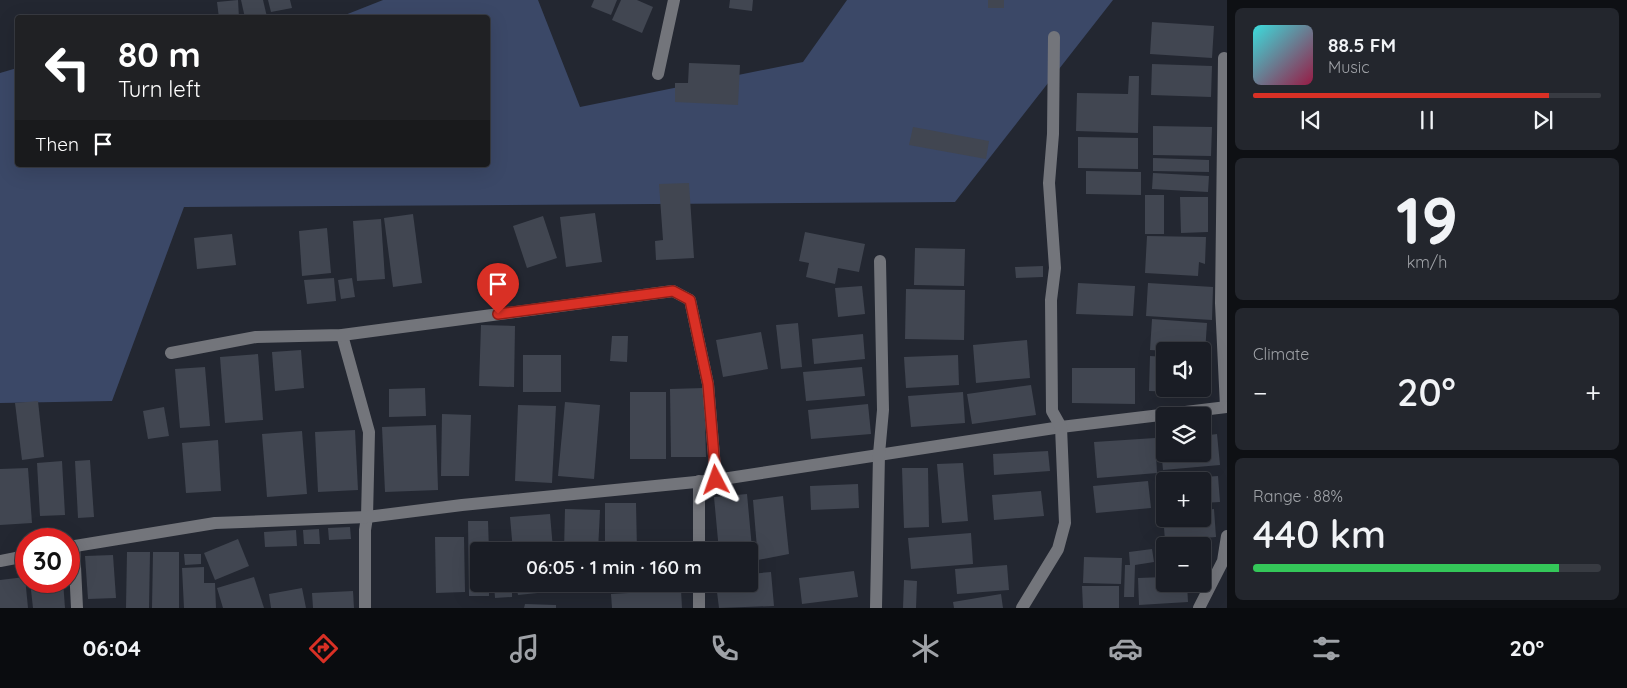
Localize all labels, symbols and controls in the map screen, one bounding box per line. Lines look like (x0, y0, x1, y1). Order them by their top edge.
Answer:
text: 80 m (118, 32, 201, 76)
text: 88.5 FM (1328, 33, 1396, 57)
icon: left (35, 35, 100, 100)
text: Music (1328, 57, 1370, 77)
text: Turn left (118, 75, 201, 103)
icon: previous (1297, 106, 1325, 134)
icon: pause (1413, 106, 1441, 134)
icon: next (1529, 106, 1557, 134)
icon: arrive (89, 130, 117, 158)
text: Then (35, 132, 79, 156)
text: 19 (1396, 179, 1458, 260)
text: km/h (1407, 252, 1447, 272)
pin (477, 263, 519, 314)
icon: arrive (484, 270, 512, 298)
map controls (1156, 342, 1211, 592)
button: sound (1156, 342, 1211, 397)
text: Climate (1253, 344, 1309, 364)
text: 20° (1397, 368, 1456, 416)
text: − (1253, 375, 1268, 410)
text: + (1585, 375, 1601, 410)
button: layers (1156, 407, 1211, 462)
position arrow (689, 453, 741, 505)
button: + (1156, 472, 1211, 527)
text: Range · 88% (1253, 486, 1343, 506)
text: 440 km (1253, 510, 1386, 558)
speed limit sign: 30 (15, 528, 80, 593)
button: − (1156, 537, 1211, 592)
text: 06:05 · 1 min · 160 m (526, 555, 702, 579)
icon: directions (306, 631, 341, 666)
icon: music (507, 631, 542, 666)
icon: phone (707, 631, 742, 666)
icon: climate (908, 631, 943, 666)
icon: car (1108, 631, 1143, 666)
icon: filters (1309, 631, 1344, 666)
text: 06:04 (83, 634, 141, 662)
text: 20° (1509, 634, 1544, 662)

